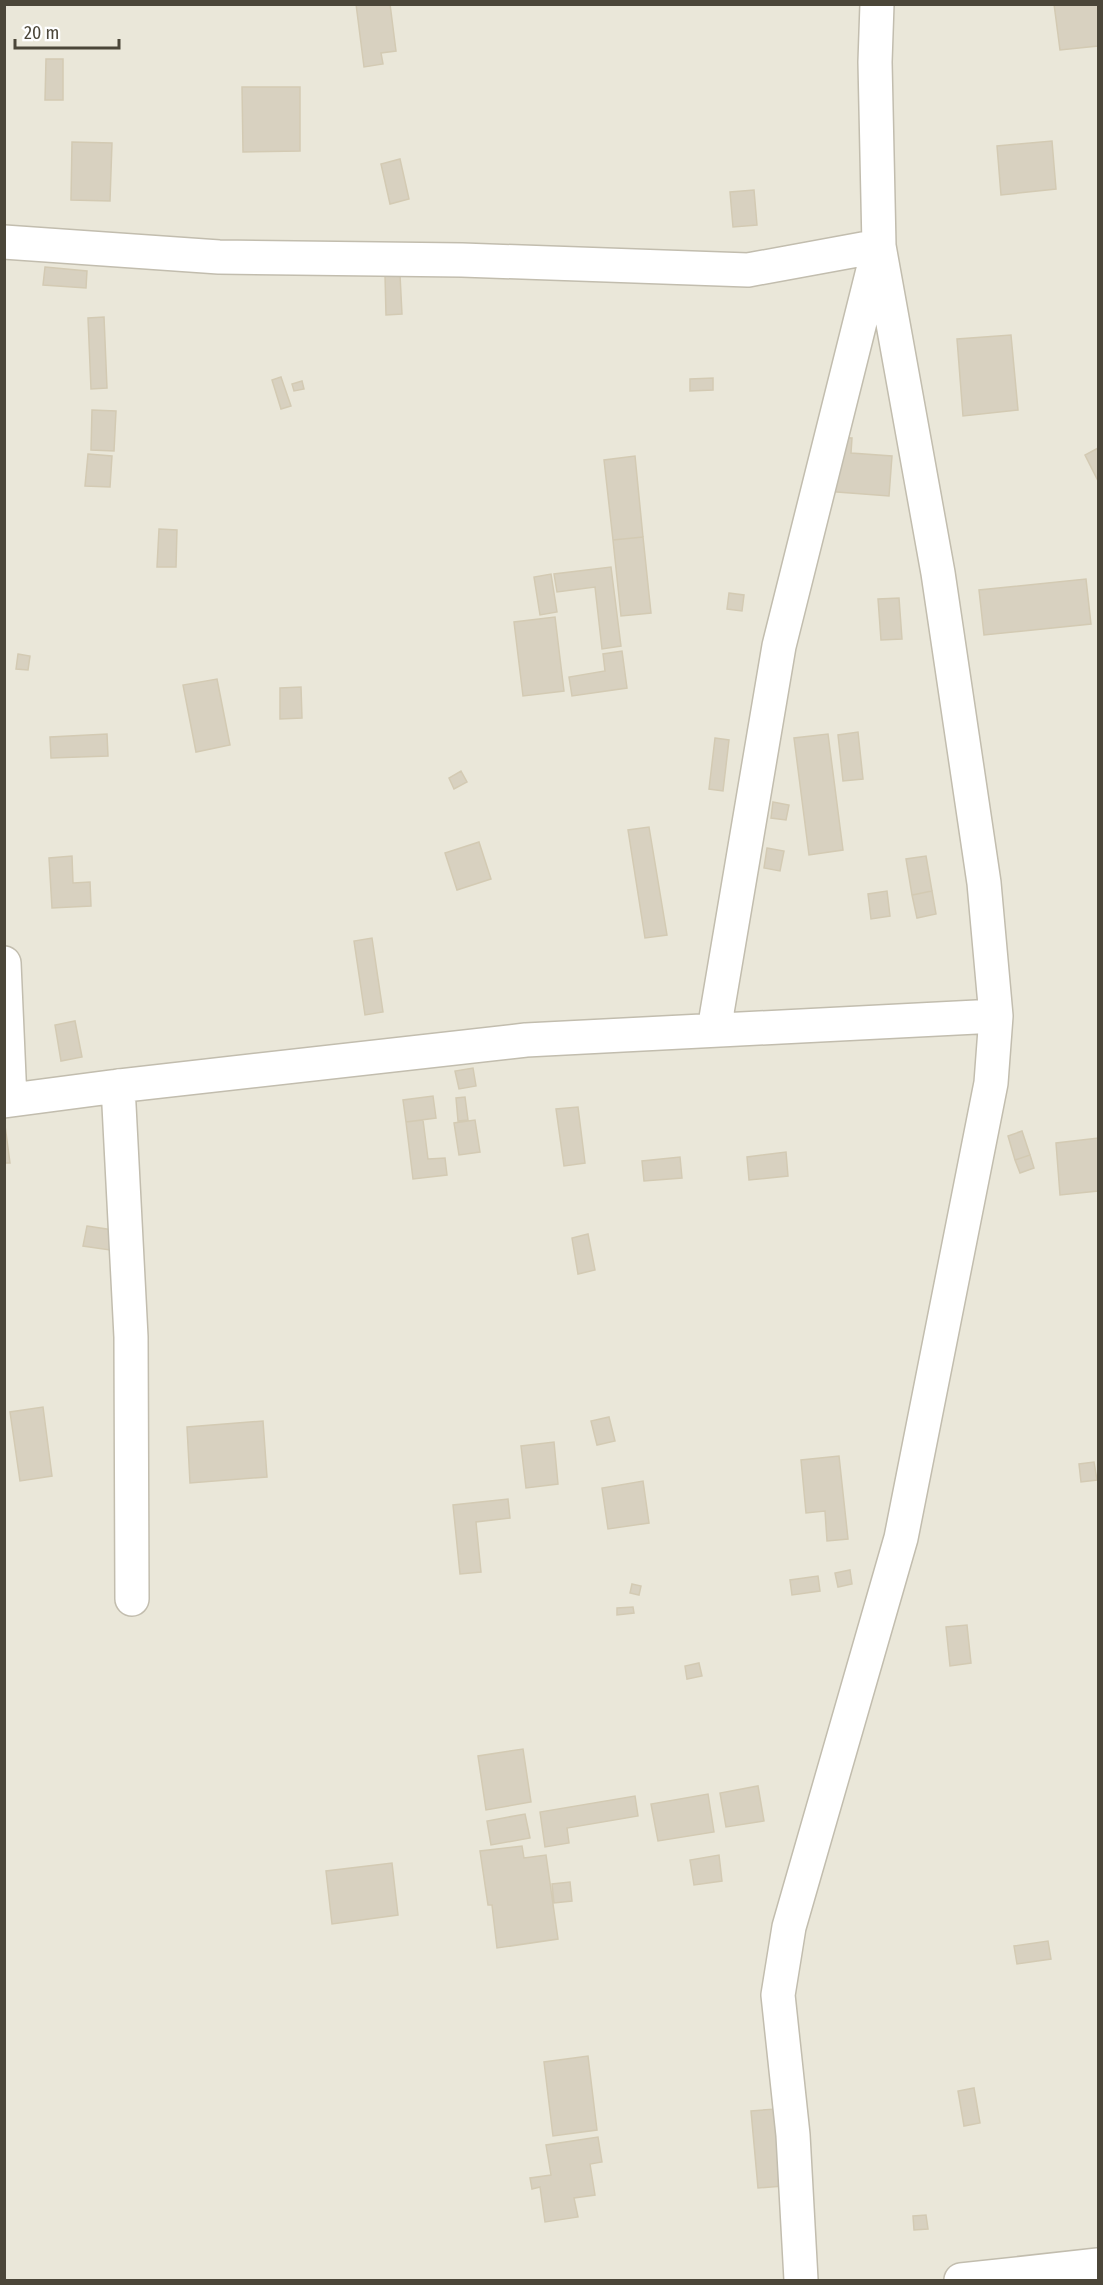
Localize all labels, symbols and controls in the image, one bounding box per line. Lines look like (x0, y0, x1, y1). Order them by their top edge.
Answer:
scale bar (15, 12, 118, 50)
text: 20 m (24, 22, 59, 44)

